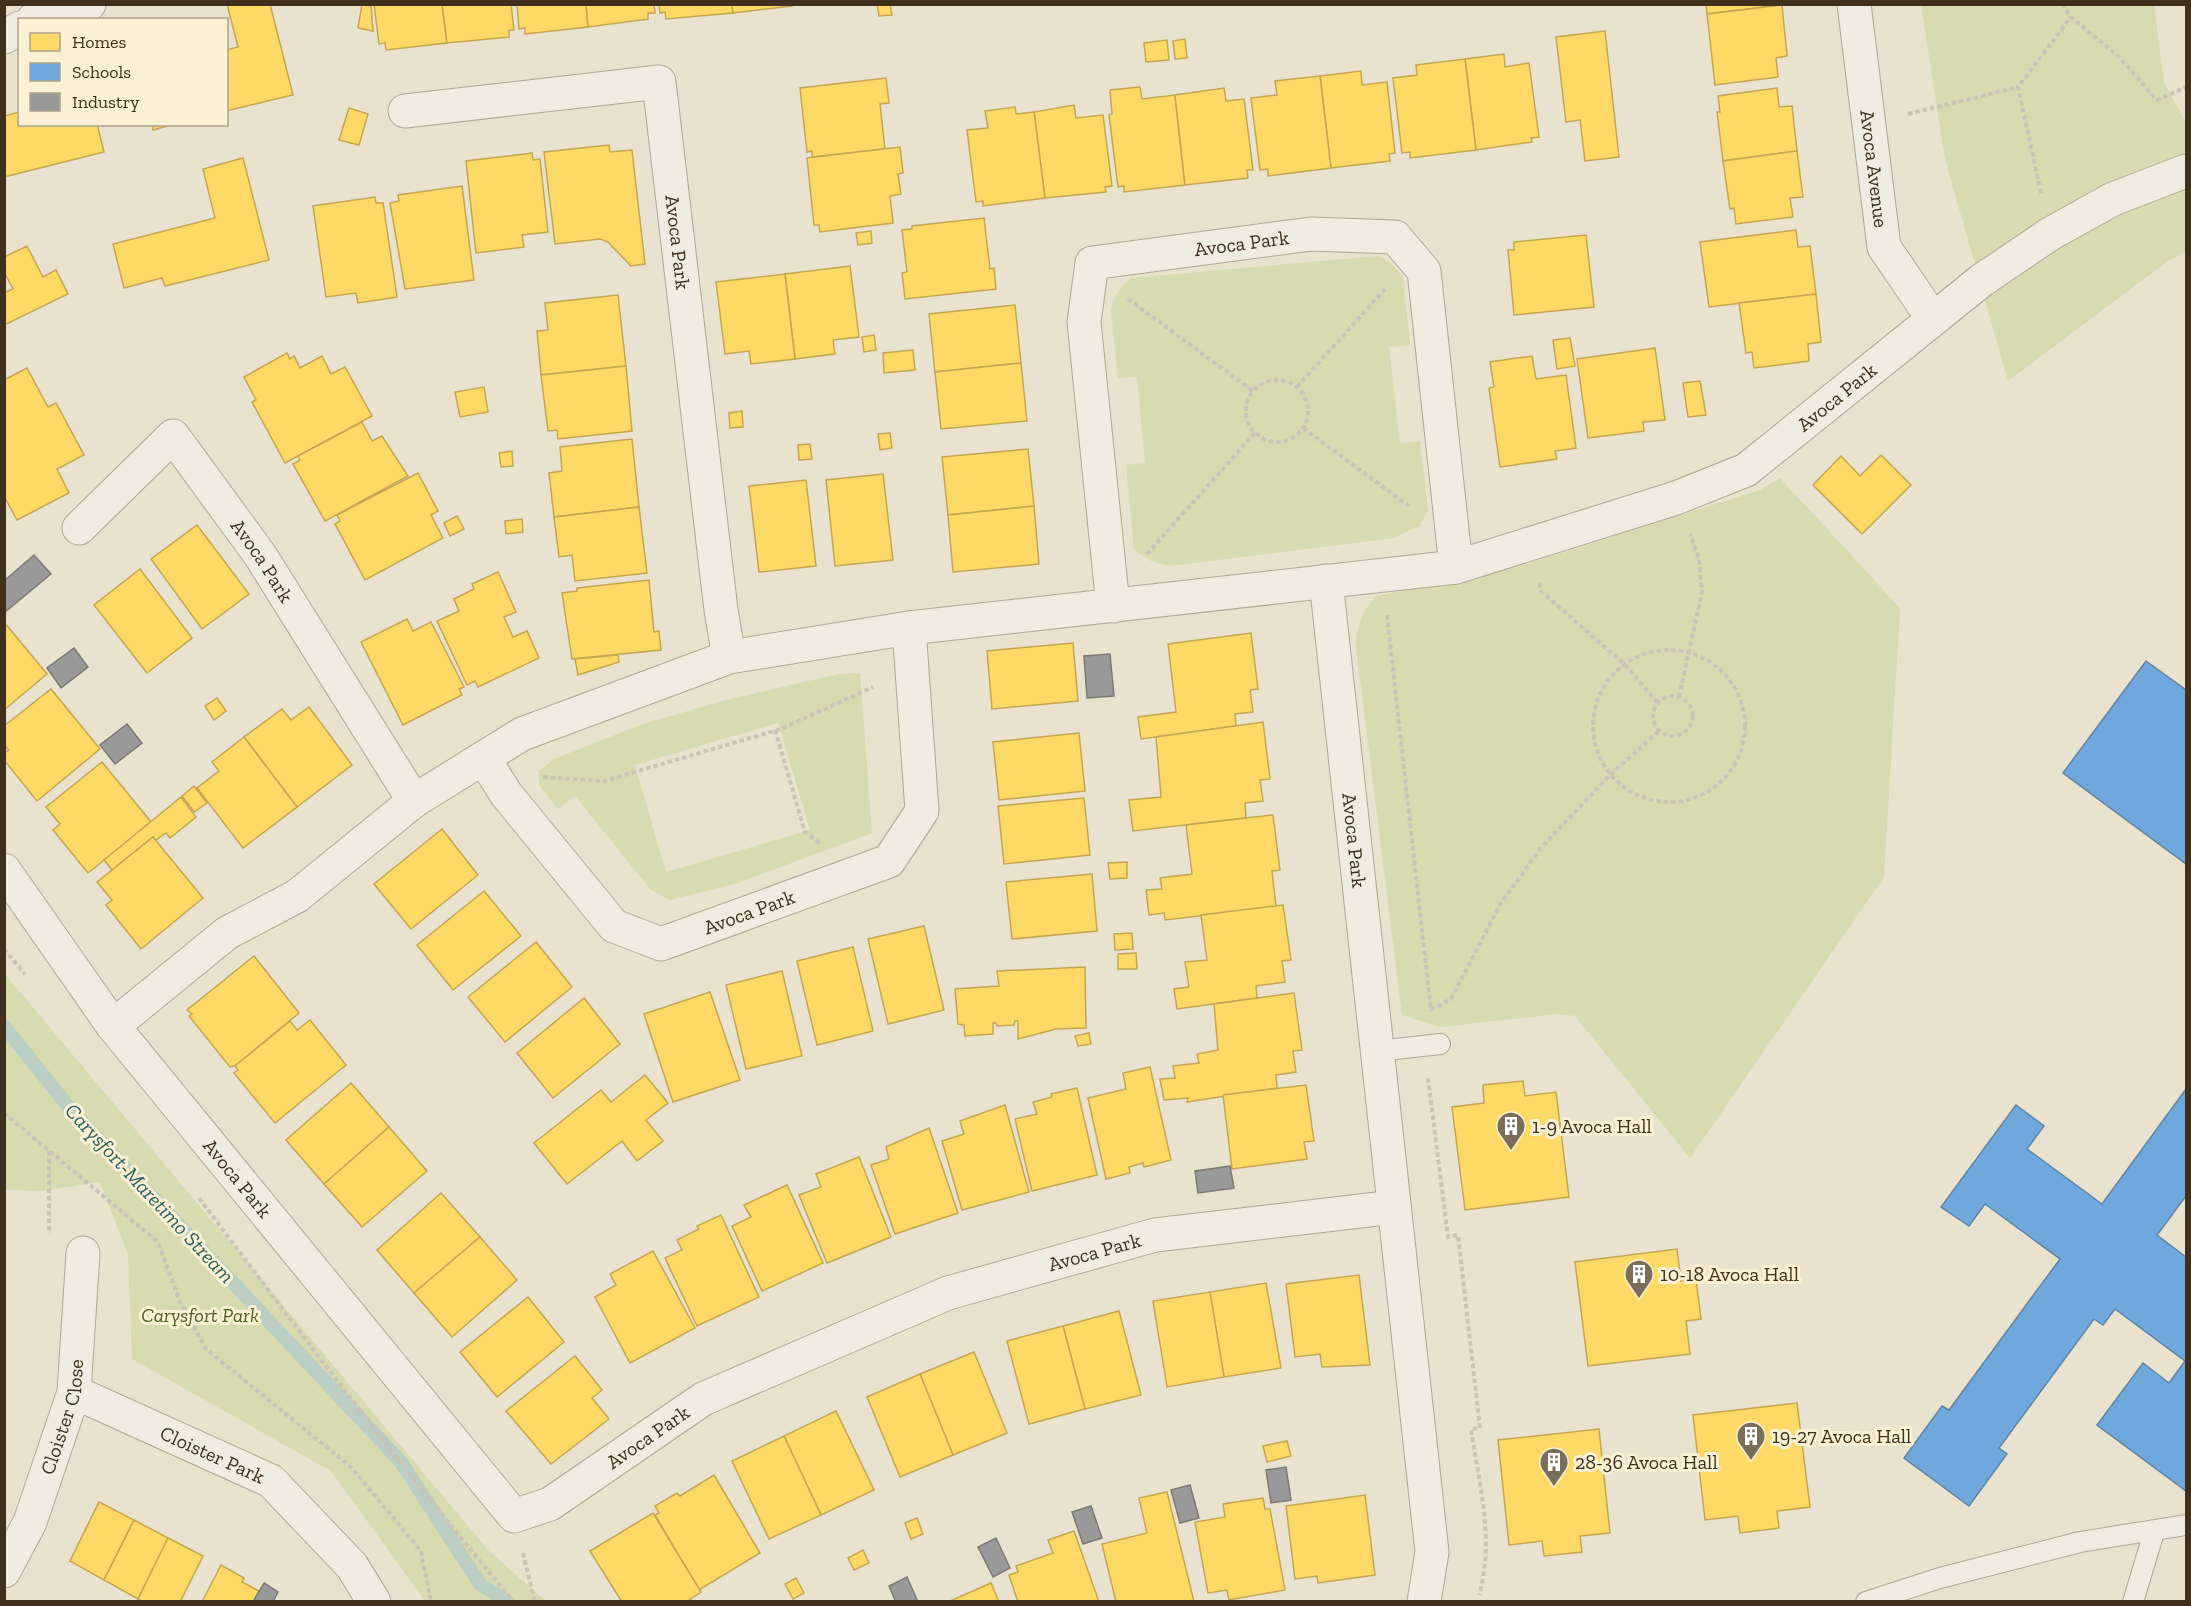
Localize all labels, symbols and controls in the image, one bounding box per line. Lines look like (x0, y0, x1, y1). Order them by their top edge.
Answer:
legend (18, 18, 228, 126)
text: Homes (72, 31, 126, 53)
text: Schools (72, 61, 131, 83)
text: Industry (72, 91, 140, 113)
street label: Avoca Avenue (1855, 109, 1894, 229)
street label: Avoca Park (660, 193, 695, 292)
street label: Avoca Park (1193, 225, 1291, 261)
street label: Avoca Park (1792, 357, 1882, 436)
street label: Avoca Park (226, 514, 299, 607)
street label: Avoca Park (1337, 792, 1371, 890)
street label: Avoca Park (700, 884, 799, 940)
water label: Carysfort-Maretimo Stream (60, 1098, 240, 1288)
building icon: 1-9 Avoca Hall (1495, 1110, 1527, 1152)
place label: 1-9 Avoca Hall (1532, 1114, 1652, 1138)
street label: Avoca Park (198, 1134, 277, 1223)
street label: Avoca Park (1045, 1227, 1144, 1276)
building icon: 10-18 Avoca Hall (1623, 1258, 1655, 1300)
place label: 10-18 Avoca Hall (1660, 1262, 1799, 1286)
park label: Carysfort Park (141, 1303, 259, 1327)
street label: Cloister Close (35, 1358, 88, 1478)
street label: Avoca Park (602, 1400, 694, 1474)
building icon: 19-27 Avoca Hall (1735, 1420, 1767, 1462)
street label: Cloister Park (157, 1421, 269, 1489)
place label: 19-27 Avoca Hall (1772, 1424, 1911, 1448)
building icon: 28-36 Avoca Hall (1538, 1446, 1570, 1488)
place label: 28-36 Avoca Hall (1575, 1450, 1718, 1474)

